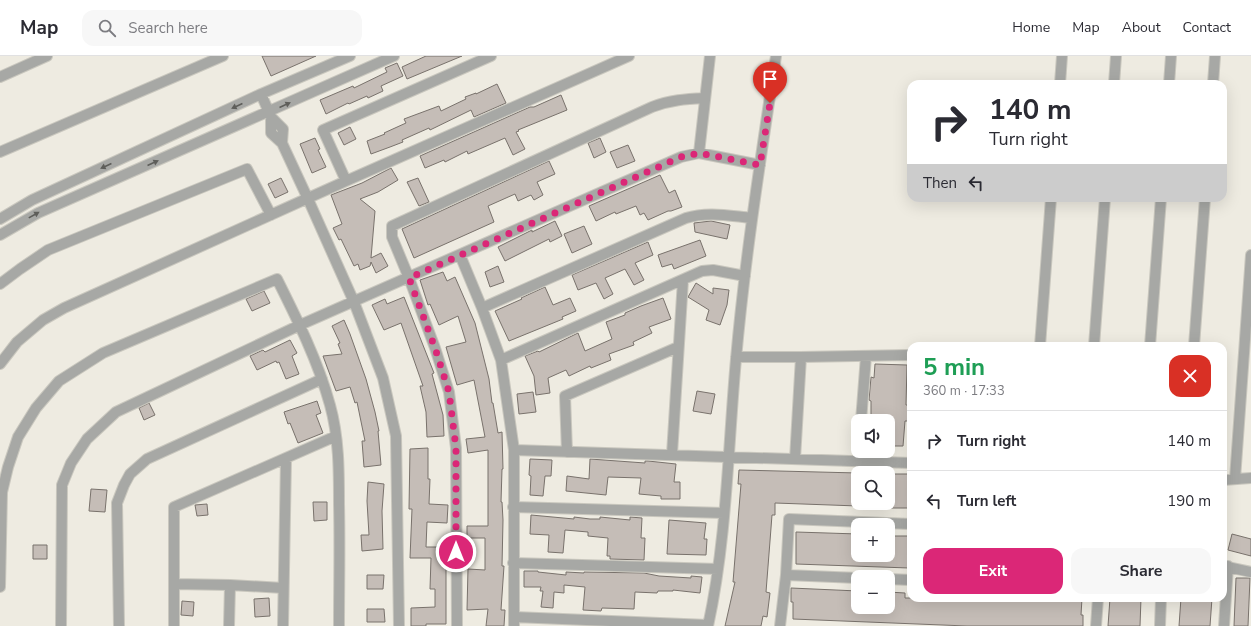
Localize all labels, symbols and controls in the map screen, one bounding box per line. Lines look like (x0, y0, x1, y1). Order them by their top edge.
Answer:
search box (82, 10, 362, 46)
text: Map (20, 15, 58, 41)
icon: search (96, 17, 118, 39)
text: Search here (128, 18, 208, 38)
text: Home (1012, 18, 1050, 37)
text: Map (1072, 18, 1100, 37)
text: About (1122, 18, 1161, 37)
text: Contact (1183, 18, 1231, 37)
pin (753, 62, 787, 103)
icon: arrive (759, 68, 781, 90)
text: 140 m (989, 91, 1072, 129)
icon: right (923, 96, 975, 148)
one-way arrow (279, 102, 290, 108)
one-way arrow (231, 103, 243, 109)
text: Turn right (989, 127, 1068, 151)
one-way arrow (147, 160, 158, 166)
one-way arrow (101, 163, 112, 169)
icon: left (965, 172, 987, 194)
text: Then (923, 173, 957, 193)
one-way arrow (28, 212, 40, 219)
text: 5 min (923, 351, 985, 383)
button: close (1169, 355, 1211, 397)
text: 360 m · 17:33 (923, 382, 1005, 400)
map controls (851, 414, 895, 614)
button: sound (851, 414, 895, 458)
icon: right (923, 430, 945, 452)
text: Turn right (957, 431, 1026, 451)
text: 140 m (1167, 431, 1211, 451)
button: search (851, 466, 895, 510)
icon: left (923, 490, 945, 512)
text: Turn left (957, 491, 1016, 511)
text: 190 m (1167, 491, 1211, 511)
button: + (851, 518, 895, 562)
position arrow (435, 531, 477, 573)
button: Exit (923, 548, 1063, 594)
button: Share (1071, 548, 1211, 594)
button: − (851, 570, 895, 614)

